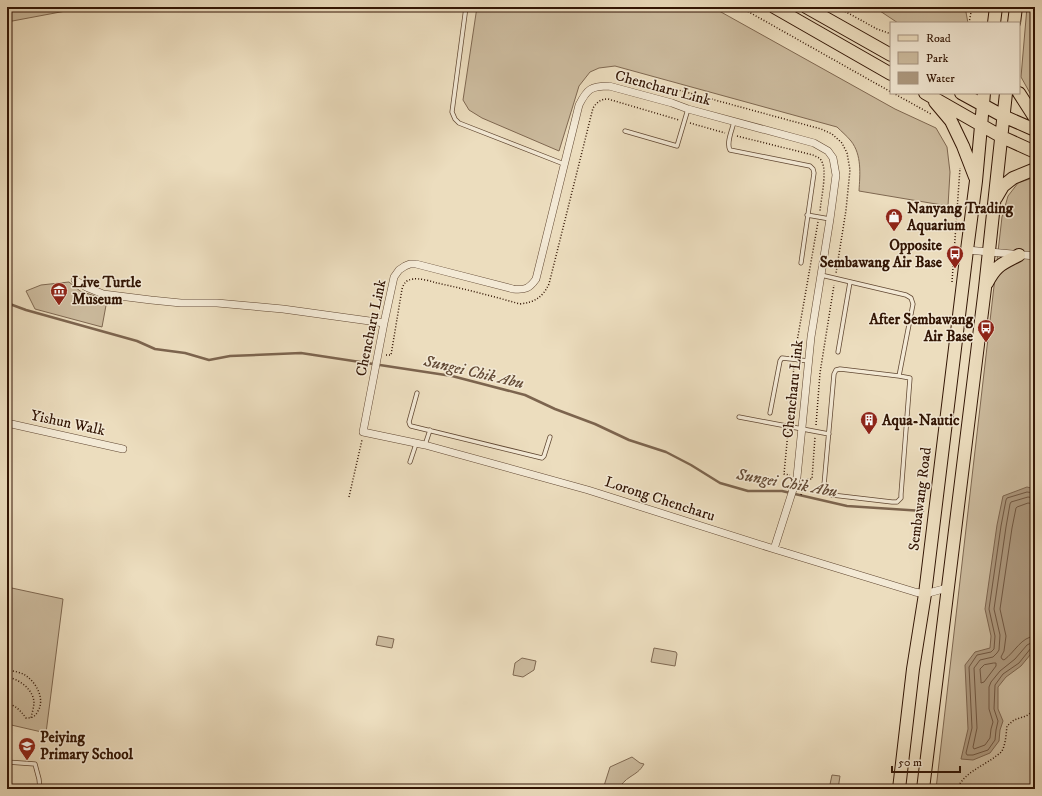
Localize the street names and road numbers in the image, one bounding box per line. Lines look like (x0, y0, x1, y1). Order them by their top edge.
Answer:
street label: Chencharu Link (613, 66, 714, 110)
street label: Chencharu Link (351, 277, 391, 378)
street label: Chencharu Link (778, 338, 808, 439)
street label: Yishun Walk (29, 406, 107, 440)
street label: Sembawang Road (904, 446, 936, 552)
street label: Lorong Chencharu (603, 472, 717, 526)

